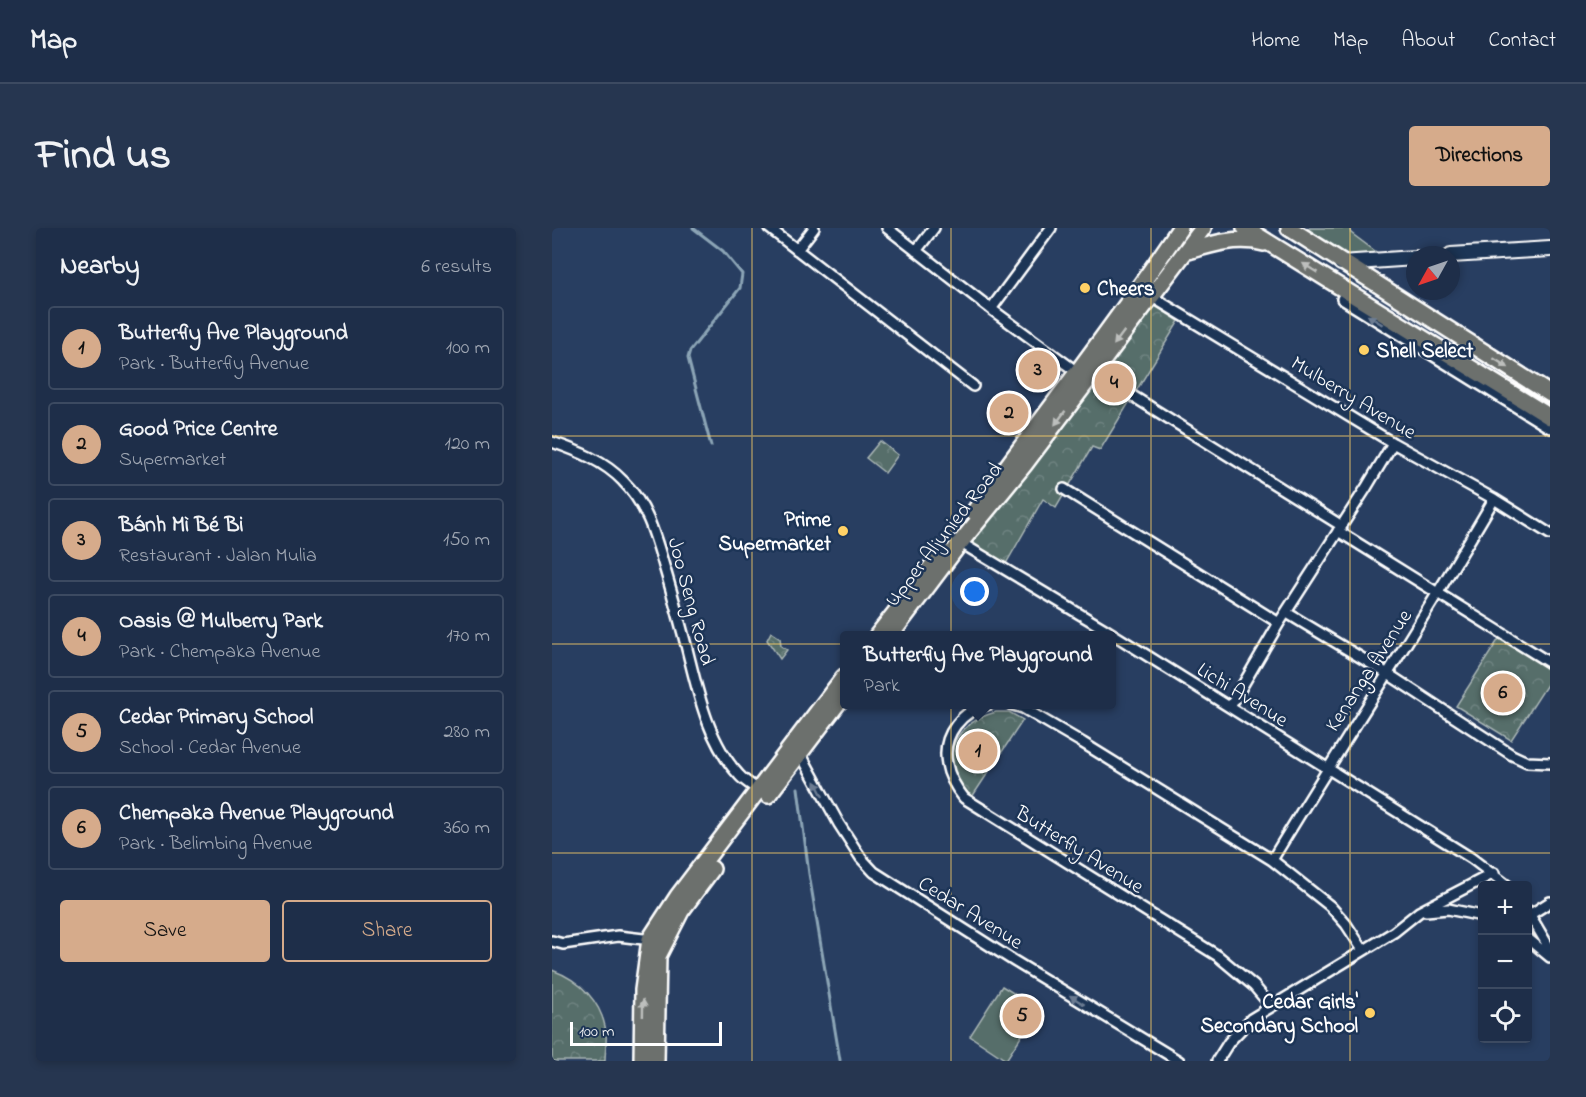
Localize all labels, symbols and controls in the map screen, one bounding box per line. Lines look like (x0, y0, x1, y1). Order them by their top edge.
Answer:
text: Map (30, 21, 77, 62)
text: Home (1251, 26, 1300, 56)
text: Map (1333, 26, 1368, 56)
text: About (1401, 26, 1455, 56)
text: Contact (1488, 26, 1556, 56)
text: Find us (36, 126, 171, 187)
button: Directions (1409, 126, 1550, 186)
north arrow (1406, 246, 1460, 300)
text: Nearby (60, 248, 139, 286)
text: 6 results (421, 253, 492, 282)
one-way arrow (1302, 263, 1318, 274)
place label: Cheers (1097, 275, 1155, 305)
marker: Cheers (1078, 281, 1092, 295)
one-way arrow (1367, 314, 1383, 325)
text: Butterfly Ave Playground (119, 318, 348, 350)
one-way arrow (1113, 330, 1126, 346)
text: 1 (78, 334, 85, 363)
text: 100 m (446, 334, 490, 363)
place label: Shell Select (1376, 337, 1474, 367)
marker: Shell Select (1357, 343, 1371, 357)
pin: 3 (1018, 348, 1058, 392)
street label: Mulberry Avenue (1284, 349, 1422, 450)
text: Park · Butterfly Avenue (119, 350, 309, 379)
one-way arrow (1493, 358, 1509, 369)
pin: 4 (1094, 360, 1134, 406)
pin: 2 (990, 390, 1028, 435)
one-way arrow (1054, 410, 1066, 425)
text: Good Price Centre (119, 414, 278, 446)
text: 2 (77, 430, 86, 459)
text: 120 m (445, 430, 490, 459)
text: Supermarket (119, 446, 226, 475)
street label: Upper Aljunied Road (879, 456, 1011, 614)
place label: Prime Supermarket (718, 506, 832, 560)
text: Bánh Mì Bé Bi (119, 510, 243, 542)
marker: Prime Supermarket (836, 524, 850, 538)
text: 3 (77, 526, 86, 555)
text: 150 m (443, 526, 490, 555)
street label: Joo Seng Road (657, 534, 722, 669)
text: Restaurant · Jalan Mulia (119, 542, 317, 571)
your location (960, 577, 989, 606)
street label: Kenanga Avenue (1319, 604, 1423, 739)
text: Oasis @ Mulberry Park (119, 606, 323, 638)
text: 4 (77, 622, 86, 651)
text: 170 m (446, 622, 490, 651)
popup (840, 631, 1116, 709)
text: Park · Chempaka Avenue (119, 638, 320, 667)
text: Butterfly Ave Playground (864, 640, 1092, 672)
street label: Lichi Avenue (1190, 656, 1294, 736)
pin: 6 (1484, 670, 1522, 716)
text: Park (864, 672, 900, 701)
text: Cedar Primary School (119, 702, 313, 734)
text: 5 (76, 718, 87, 747)
text: 280 m (443, 718, 490, 747)
pin: 1 (958, 728, 998, 774)
text: School · Cedar Avenue (119, 734, 301, 763)
one-way arrow (814, 780, 824, 797)
text: Chempaka Avenue Playground (119, 798, 394, 830)
street label: Butterfly Avenue (1007, 799, 1149, 904)
text: 6 (77, 814, 86, 843)
text: 360 m (444, 814, 490, 843)
text: Park · Belimbing Avenue (119, 830, 312, 859)
street label: Cedar Avenue (912, 870, 1029, 958)
map controls (1478, 881, 1532, 1043)
button: + (1478, 881, 1532, 935)
button: Save (60, 900, 270, 962)
button: Share (282, 900, 492, 962)
button: − (1478, 935, 1532, 989)
place label: Cedar Girls' Secondary School (1200, 988, 1359, 1044)
button: locate (1478, 989, 1532, 1043)
pin: 5 (1002, 994, 1042, 1038)
one-way arrow (1069, 994, 1085, 1005)
one-way arrow (638, 999, 648, 1018)
marker: Cedar Girls' Secondary School (1363, 1006, 1377, 1020)
scale bar (570, 1019, 722, 1046)
text: 100 m (579, 1020, 614, 1044)

